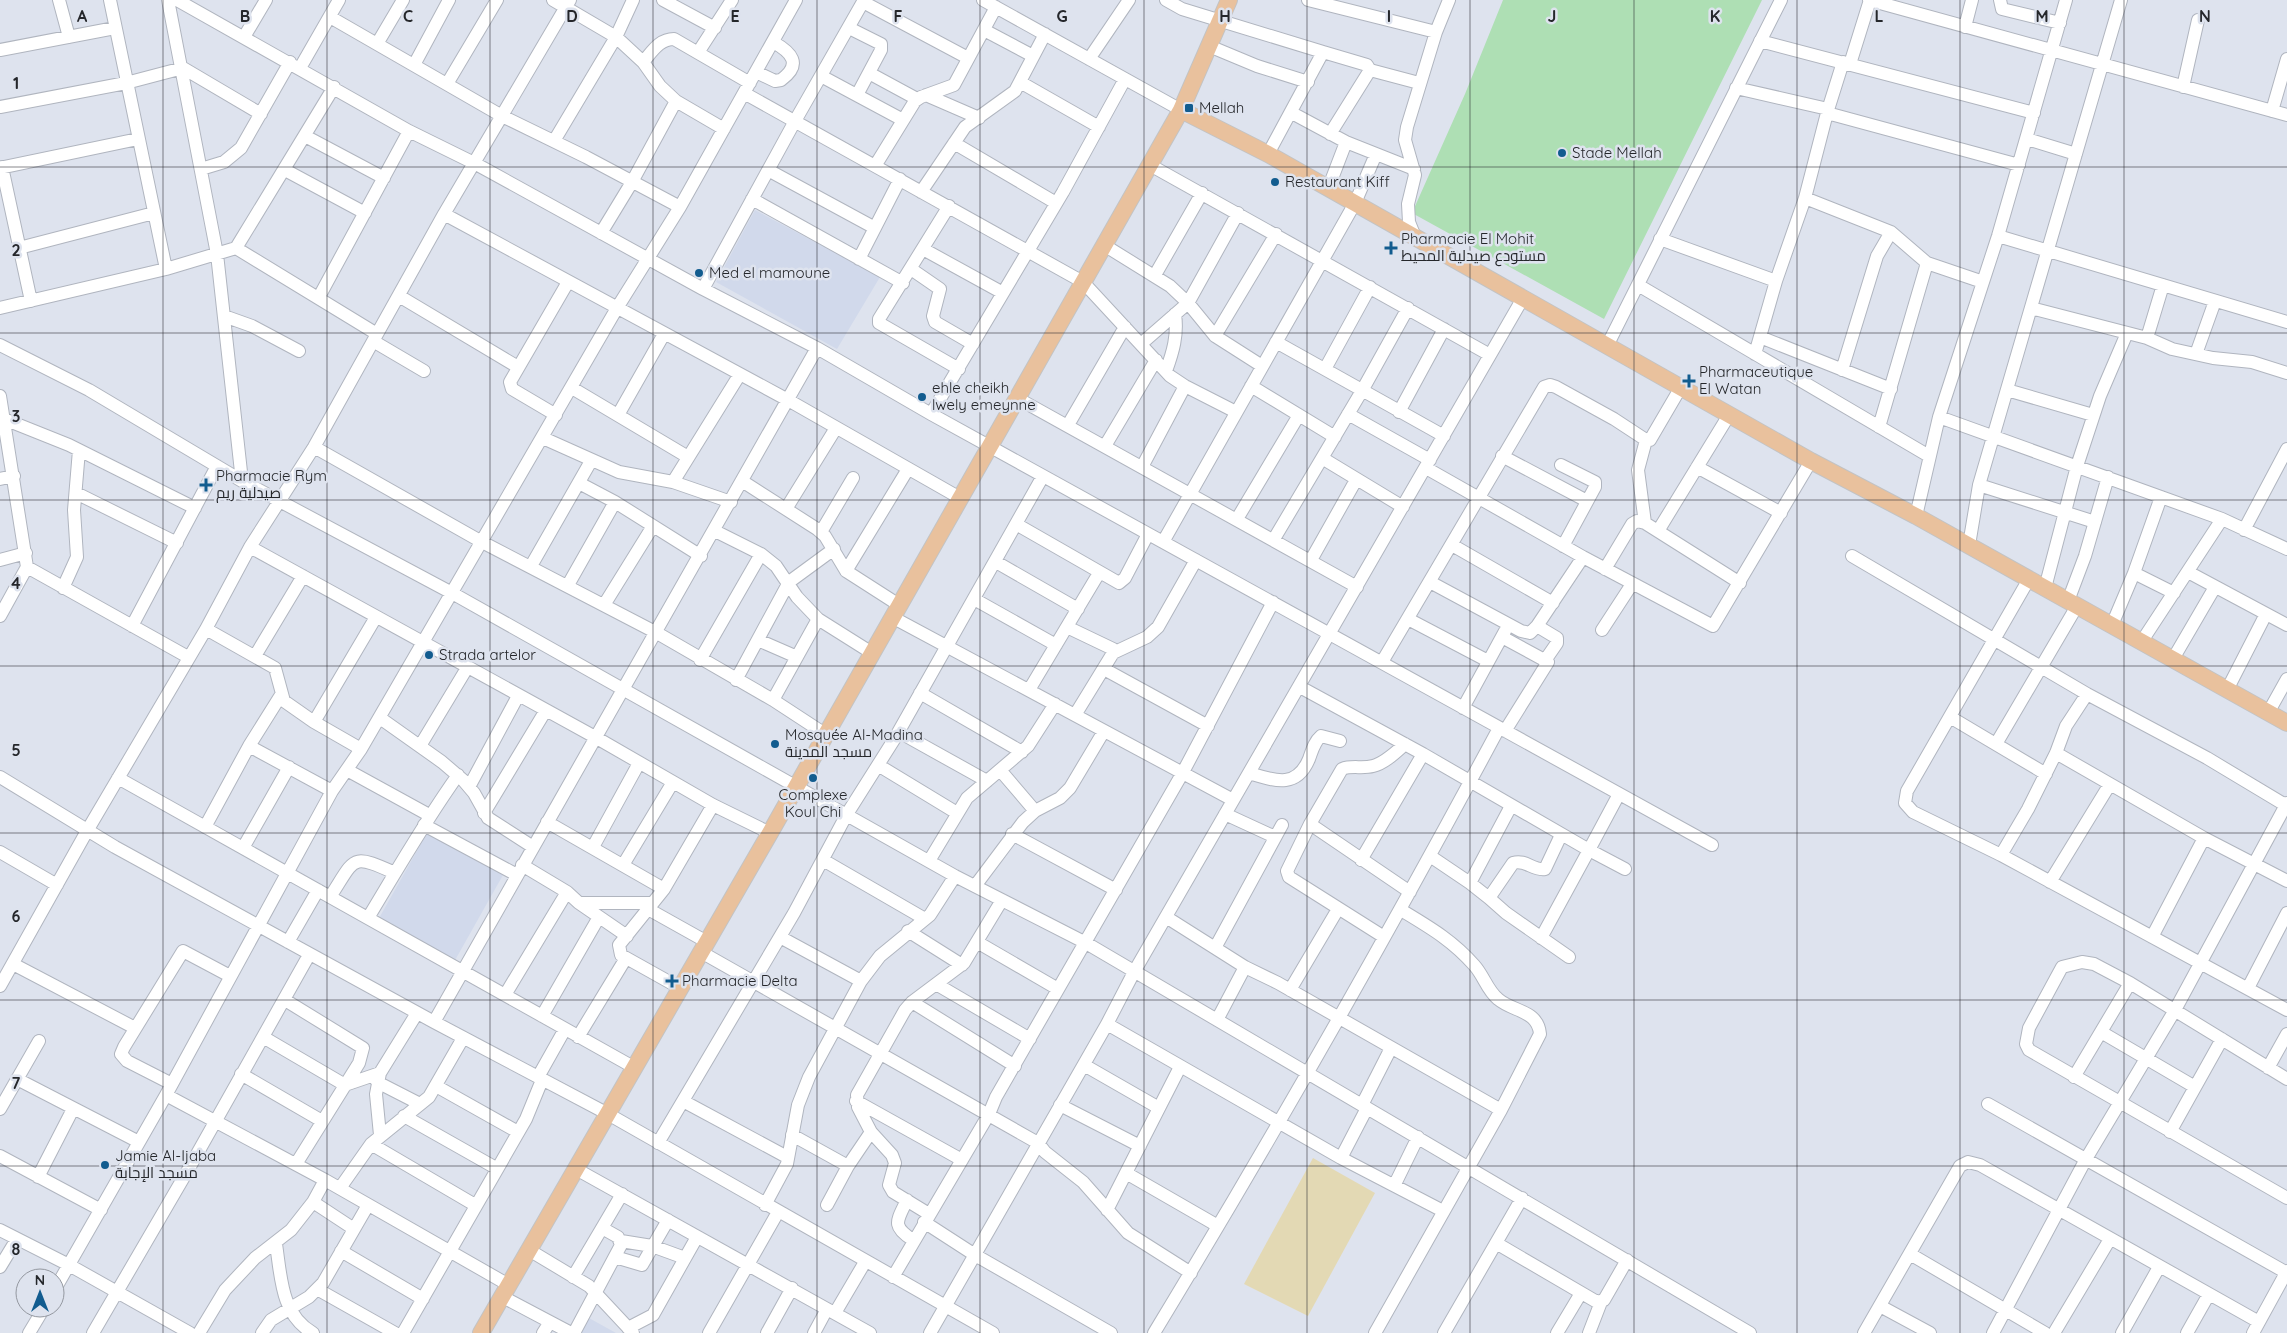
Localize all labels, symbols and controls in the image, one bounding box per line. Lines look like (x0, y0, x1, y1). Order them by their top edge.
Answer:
text: A (77, 6, 88, 26)
text: B (240, 6, 250, 26)
text: C (403, 6, 413, 26)
text: D (566, 6, 578, 26)
text: E (730, 6, 740, 26)
text: F (894, 6, 903, 26)
text: G (1056, 6, 1068, 26)
text: H (1219, 6, 1231, 26)
text: I (1387, 6, 1391, 26)
text: J (1548, 6, 1556, 26)
text: K (1710, 6, 1720, 26)
text: L (1875, 6, 1884, 26)
text: M (2035, 6, 2049, 26)
text: N (2199, 6, 2211, 26)
text: 1 (13, 73, 19, 93)
place label: Mellah (1199, 98, 1244, 117)
marker: Mellah (1183, 102, 1195, 114)
place label: Stade Mellah (1572, 143, 1662, 162)
marker: Stade Mellah (1556, 147, 1568, 159)
place label: Restaurant Kiff (1285, 172, 1390, 191)
marker: Restaurant Kiff (1269, 176, 1281, 188)
place label: Pharmacie El Mohit مستودع صيدلية المحيط (1401, 229, 1546, 267)
text: 2 (11, 240, 21, 260)
marker: Pharmacie El Mohit مستودع صيدلية المحيط (1385, 242, 1397, 254)
place label: Med el mamoune (709, 263, 830, 282)
marker: Med el mamoune (693, 267, 705, 279)
place label: Pharmaceutique El Watan (1699, 362, 1813, 398)
marker: Pharmaceutique El Watan (1683, 375, 1695, 387)
place label: ehle cheikh lwely emeynne (932, 378, 1036, 414)
marker: ehle cheikh lwely emeynne (916, 391, 928, 403)
text: 3 (12, 406, 20, 426)
place label: Pharmacie Rym صيدلية ريم (216, 466, 327, 503)
marker: Pharmacie Rym صيدلية ريم (200, 479, 212, 491)
text: 4 (11, 573, 21, 593)
place label: Strada artelor (439, 645, 536, 664)
marker: Strada artelor (423, 649, 435, 661)
place label: Mosquée Al-Madina مسجد المدينة (785, 725, 923, 761)
marker: Mosquée Al-Madina مسجد المدينة (769, 738, 781, 750)
text: 5 (11, 740, 21, 760)
marker: Complexe Koul Chi (807, 772, 819, 784)
place label: Complexe Koul Chi (779, 785, 847, 821)
text: 6 (12, 906, 21, 926)
place label: Pharmacie Delta (682, 971, 798, 990)
marker: Pharmacie Delta (666, 975, 678, 987)
text: 7 (12, 1073, 21, 1093)
place label: Jamie Al-Ijaba مسجد الإجابة (115, 1146, 216, 1182)
marker: Jamie Al-Ijaba مسجد الإجابة (99, 1159, 111, 1171)
text: 8 (12, 1239, 21, 1259)
north arrow (15, 1268, 65, 1318)
text: N (35, 1271, 45, 1289)

